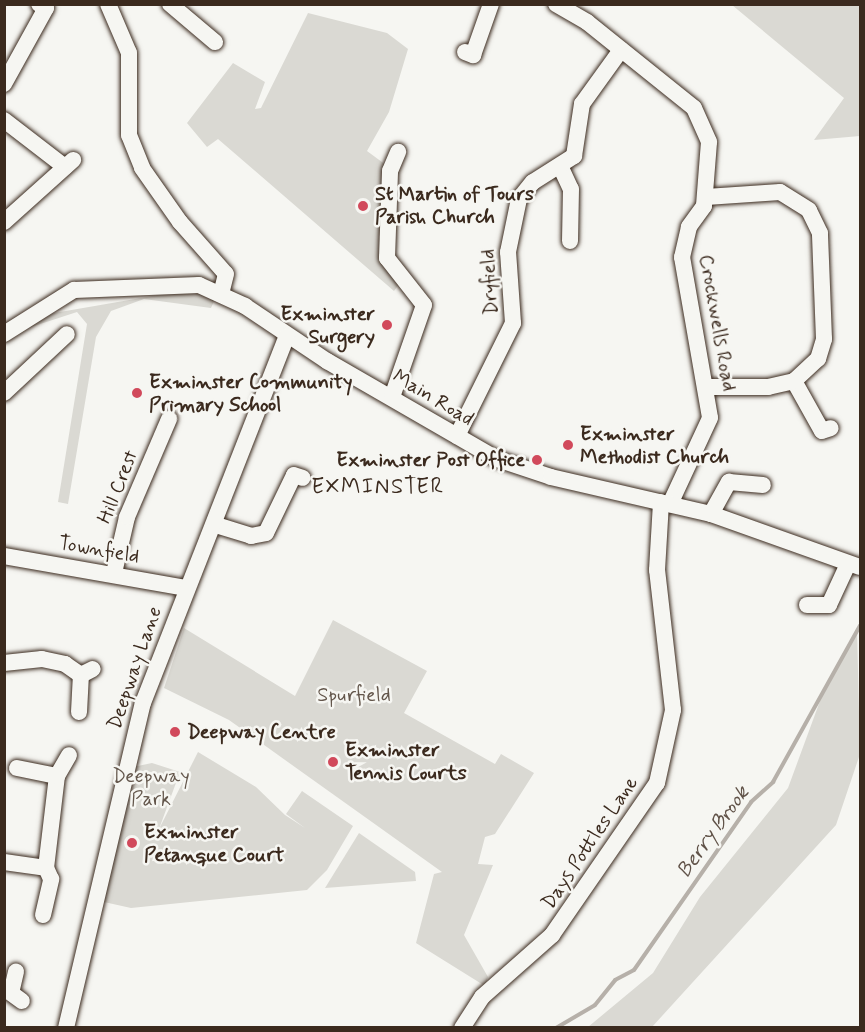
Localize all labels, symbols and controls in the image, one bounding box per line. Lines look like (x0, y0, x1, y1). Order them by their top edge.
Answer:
place label: St Martin of Tours Parish Church (375, 183, 528, 230)
marker: St Martin of Tours Parish Church (356, 199, 370, 213)
street label: Dryfield (476, 248, 504, 316)
street label: Crockwells Road (693, 253, 741, 393)
place label: Exminster Surgery (280, 302, 375, 349)
marker: Exminster Surgery (380, 318, 394, 332)
street label: Main Road (389, 365, 477, 431)
place label: Exminster Community Primary School (149, 370, 351, 417)
marker: Exminster Community Primary School (130, 386, 144, 400)
place label: Exminster Methodist Church (580, 422, 729, 469)
marker: Exminster Methodist Church (561, 438, 575, 452)
street label: Hill Crest (92, 447, 144, 527)
place label: Exminster Post Office (338, 448, 525, 472)
marker: Exminster Post Office (530, 453, 544, 467)
district label: EXMINSTER (307, 475, 449, 501)
street label: Townfield (57, 531, 141, 569)
street label: Deepway Lane (103, 605, 167, 731)
park label: Spurfield (317, 683, 391, 707)
place label: Deepway Centre (187, 720, 332, 744)
marker: Deepway Centre (168, 725, 182, 739)
place label: Exminster Tennis Courts (345, 738, 464, 785)
marker: Exminster Tennis Courts (326, 755, 340, 769)
park label: Deepway Park (112, 764, 190, 811)
street label: Days Pottles Lane (536, 771, 644, 915)
water label: Berry Brook (671, 781, 755, 883)
place label: Exminster Petanque Court (144, 820, 281, 867)
marker: Exminster Petanque Court (125, 836, 139, 850)

